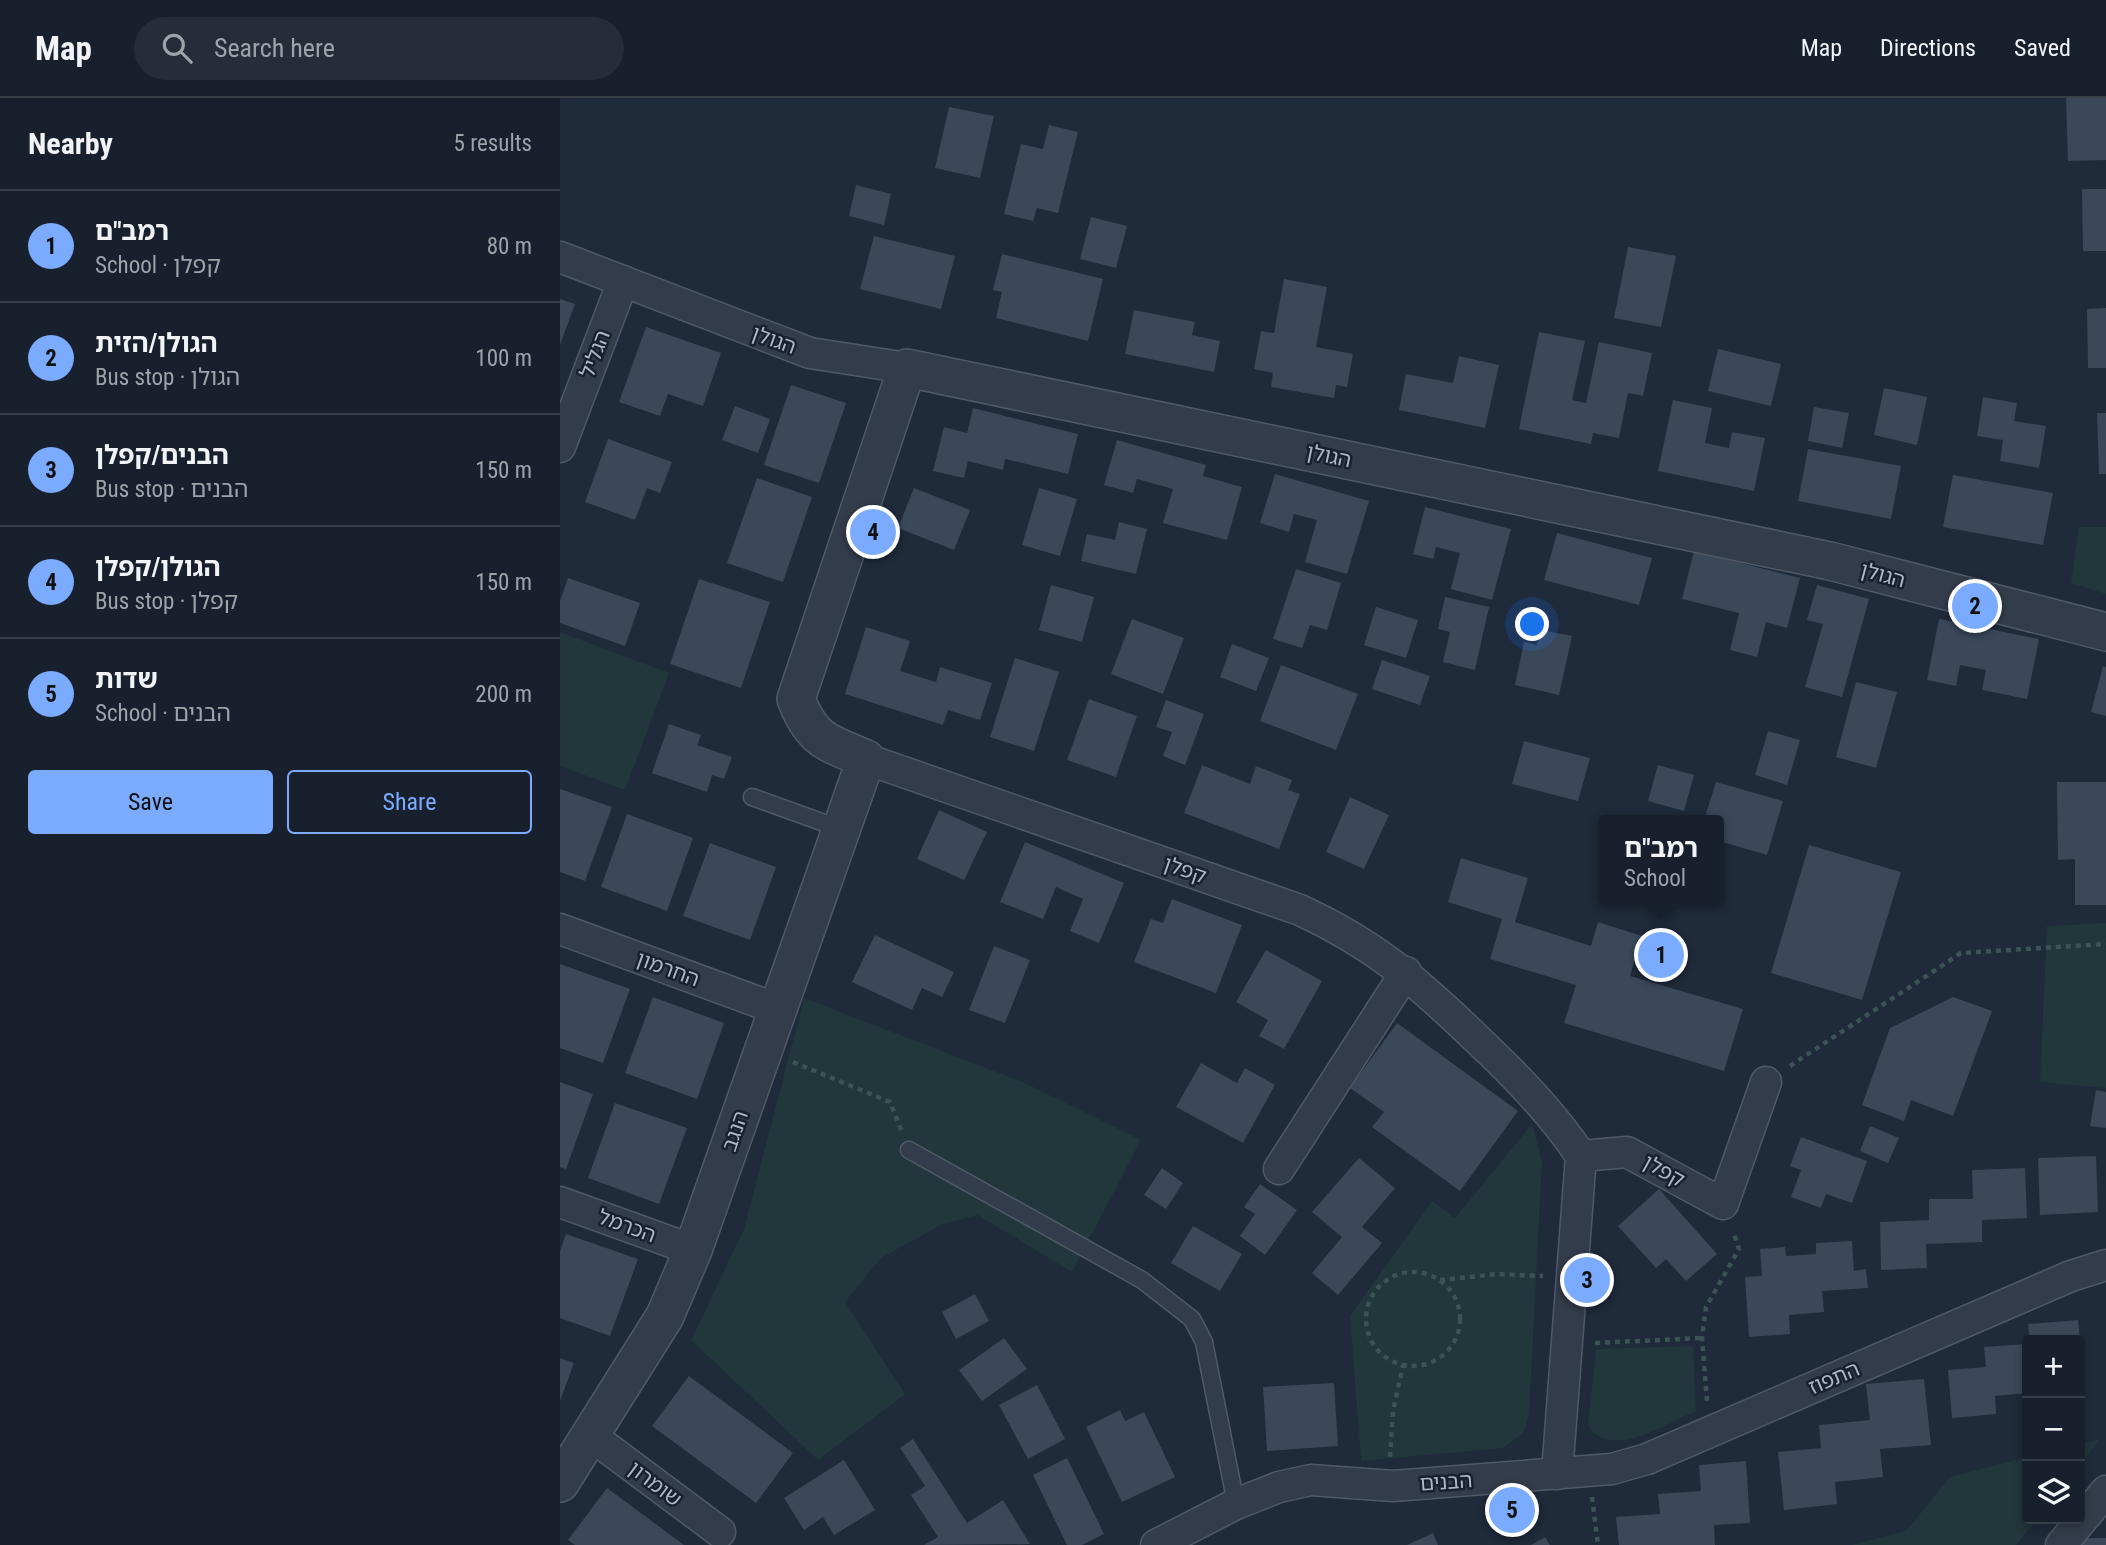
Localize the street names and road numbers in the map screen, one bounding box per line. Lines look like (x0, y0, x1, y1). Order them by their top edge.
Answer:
street label: הגולן (749, 321, 799, 359)
street label: הגליל (575, 327, 615, 381)
street label: הגולן (1304, 440, 1354, 472)
street label: הגולן (1858, 558, 1908, 592)
street label: קפלן (1161, 852, 1209, 888)
street label: החרמון (633, 947, 703, 991)
street label: הנגב (717, 1108, 753, 1154)
street label: קפלן (1639, 1150, 1689, 1192)
street label: הכרמל (595, 1205, 659, 1247)
street label: התפוז (1805, 1357, 1863, 1399)
street label: שומרון (624, 1456, 686, 1512)
street label: הבנים (1419, 1468, 1473, 1496)

